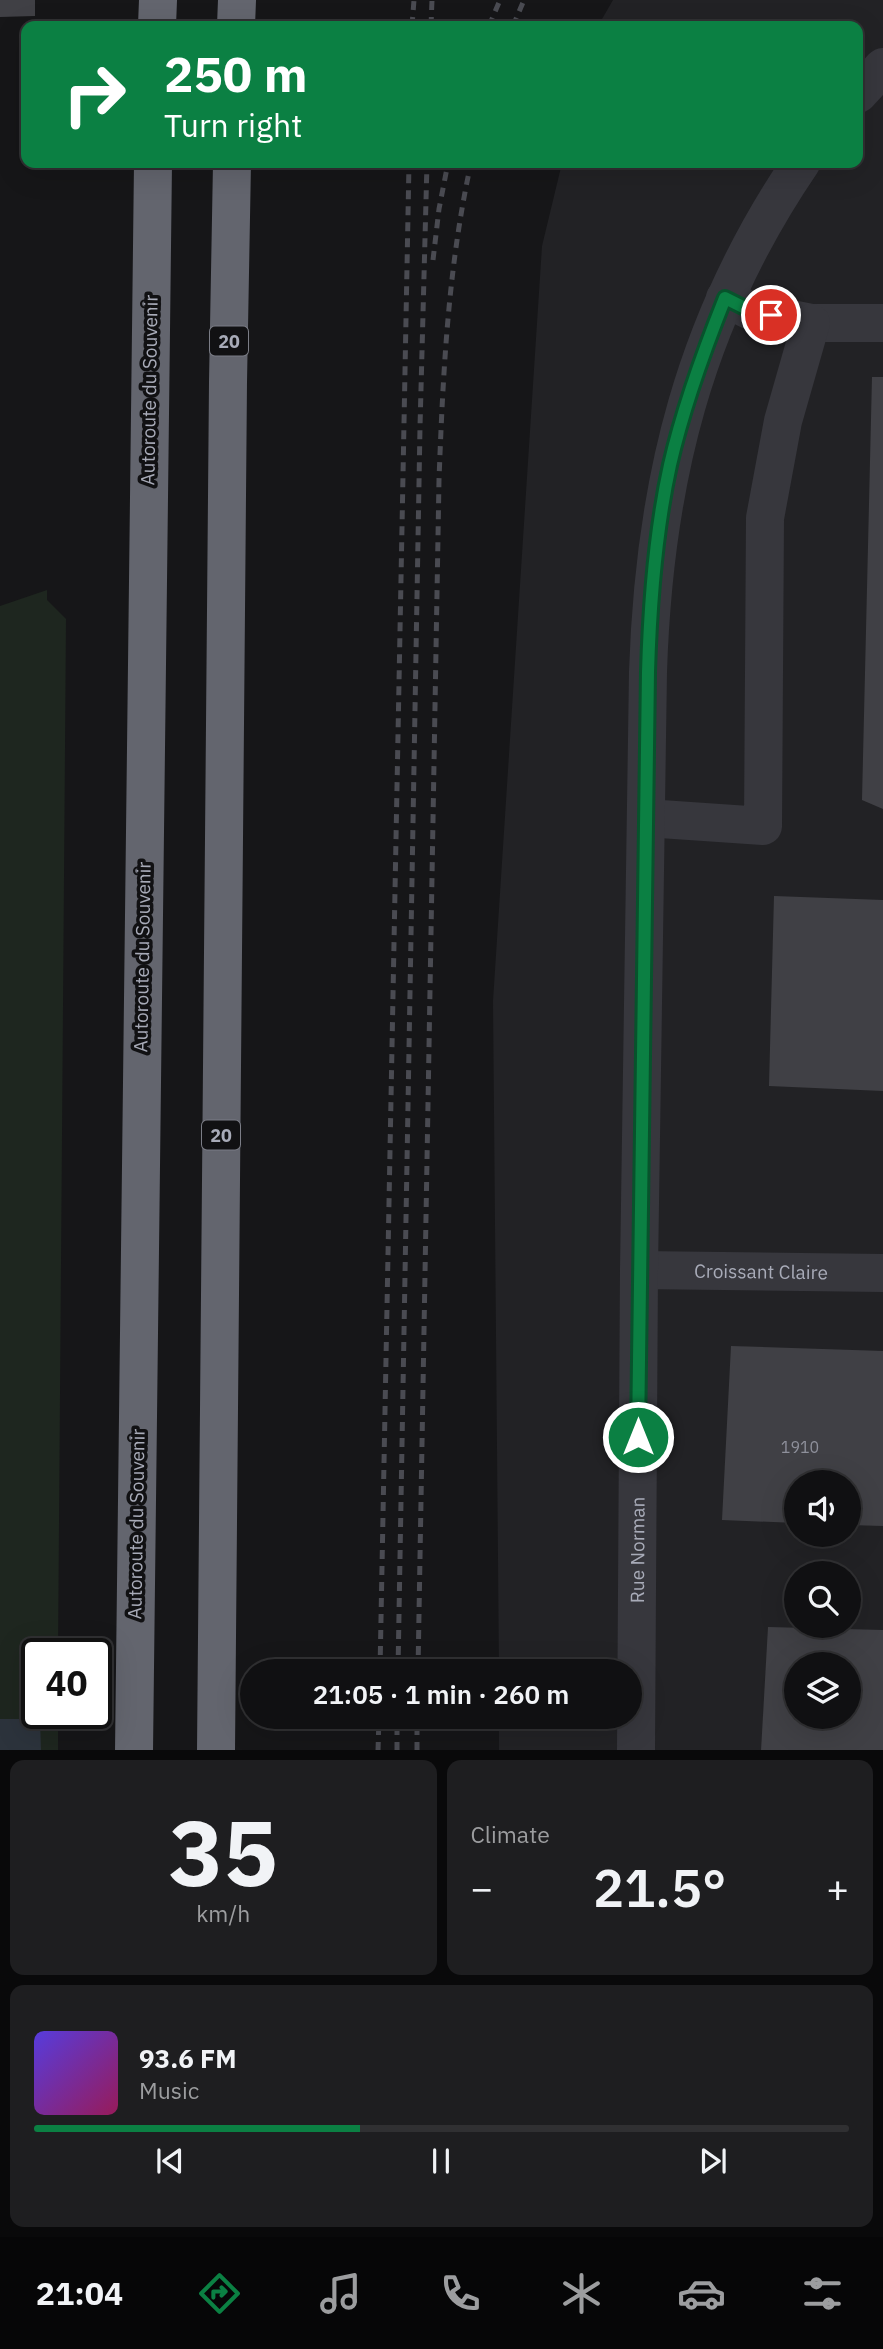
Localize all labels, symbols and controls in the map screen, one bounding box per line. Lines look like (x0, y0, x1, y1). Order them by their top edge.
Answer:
text: 250 m (164, 42, 308, 105)
icon: right (49, 49, 140, 140)
text: Turn right (164, 104, 302, 146)
pin (741, 285, 801, 345)
street label: Autoroute du Souvenir (135, 294, 163, 486)
icon: arrive (752, 296, 790, 334)
road number: 20 (210, 326, 248, 356)
street label: Autoroute du Souvenir (128, 861, 156, 1053)
road number: 20 (202, 1120, 240, 1150)
street label: Croissant Claire (694, 1259, 828, 1284)
position arrow (601, 1400, 675, 1474)
street label: Autoroute du Souvenir (122, 1428, 150, 1620)
house number: 1910 (781, 1437, 819, 1457)
map controls (784, 1470, 861, 1729)
button: sound (784, 1470, 861, 1547)
street label: Rue Norman (625, 1497, 650, 1603)
button: search (784, 1561, 861, 1638)
speed limit sign: 40 (21, 1638, 112, 1729)
button: layers (784, 1652, 861, 1729)
text: 21:05 · 1 min · 260 m (313, 1677, 569, 1711)
text: 35 (169, 1793, 278, 1911)
text: Climate (471, 1819, 550, 1849)
text: 21.5° (593, 1854, 727, 1921)
text: − (471, 1863, 493, 1912)
text: + (826, 1863, 849, 1912)
text: km/h (196, 1898, 250, 1928)
text: 93.6 FM (139, 2041, 237, 2075)
text: Music (139, 2075, 199, 2105)
icon: previous (151, 2142, 189, 2180)
icon: pause (422, 2142, 460, 2180)
icon: next (694, 2142, 732, 2180)
icon: directions (195, 2269, 244, 2318)
icon: music (316, 2269, 365, 2318)
icon: phone (436, 2269, 485, 2318)
icon: climate (557, 2269, 606, 2318)
icon: car (677, 2269, 726, 2318)
icon: filters (798, 2269, 847, 2318)
text: 21:04 (36, 2272, 123, 2314)

